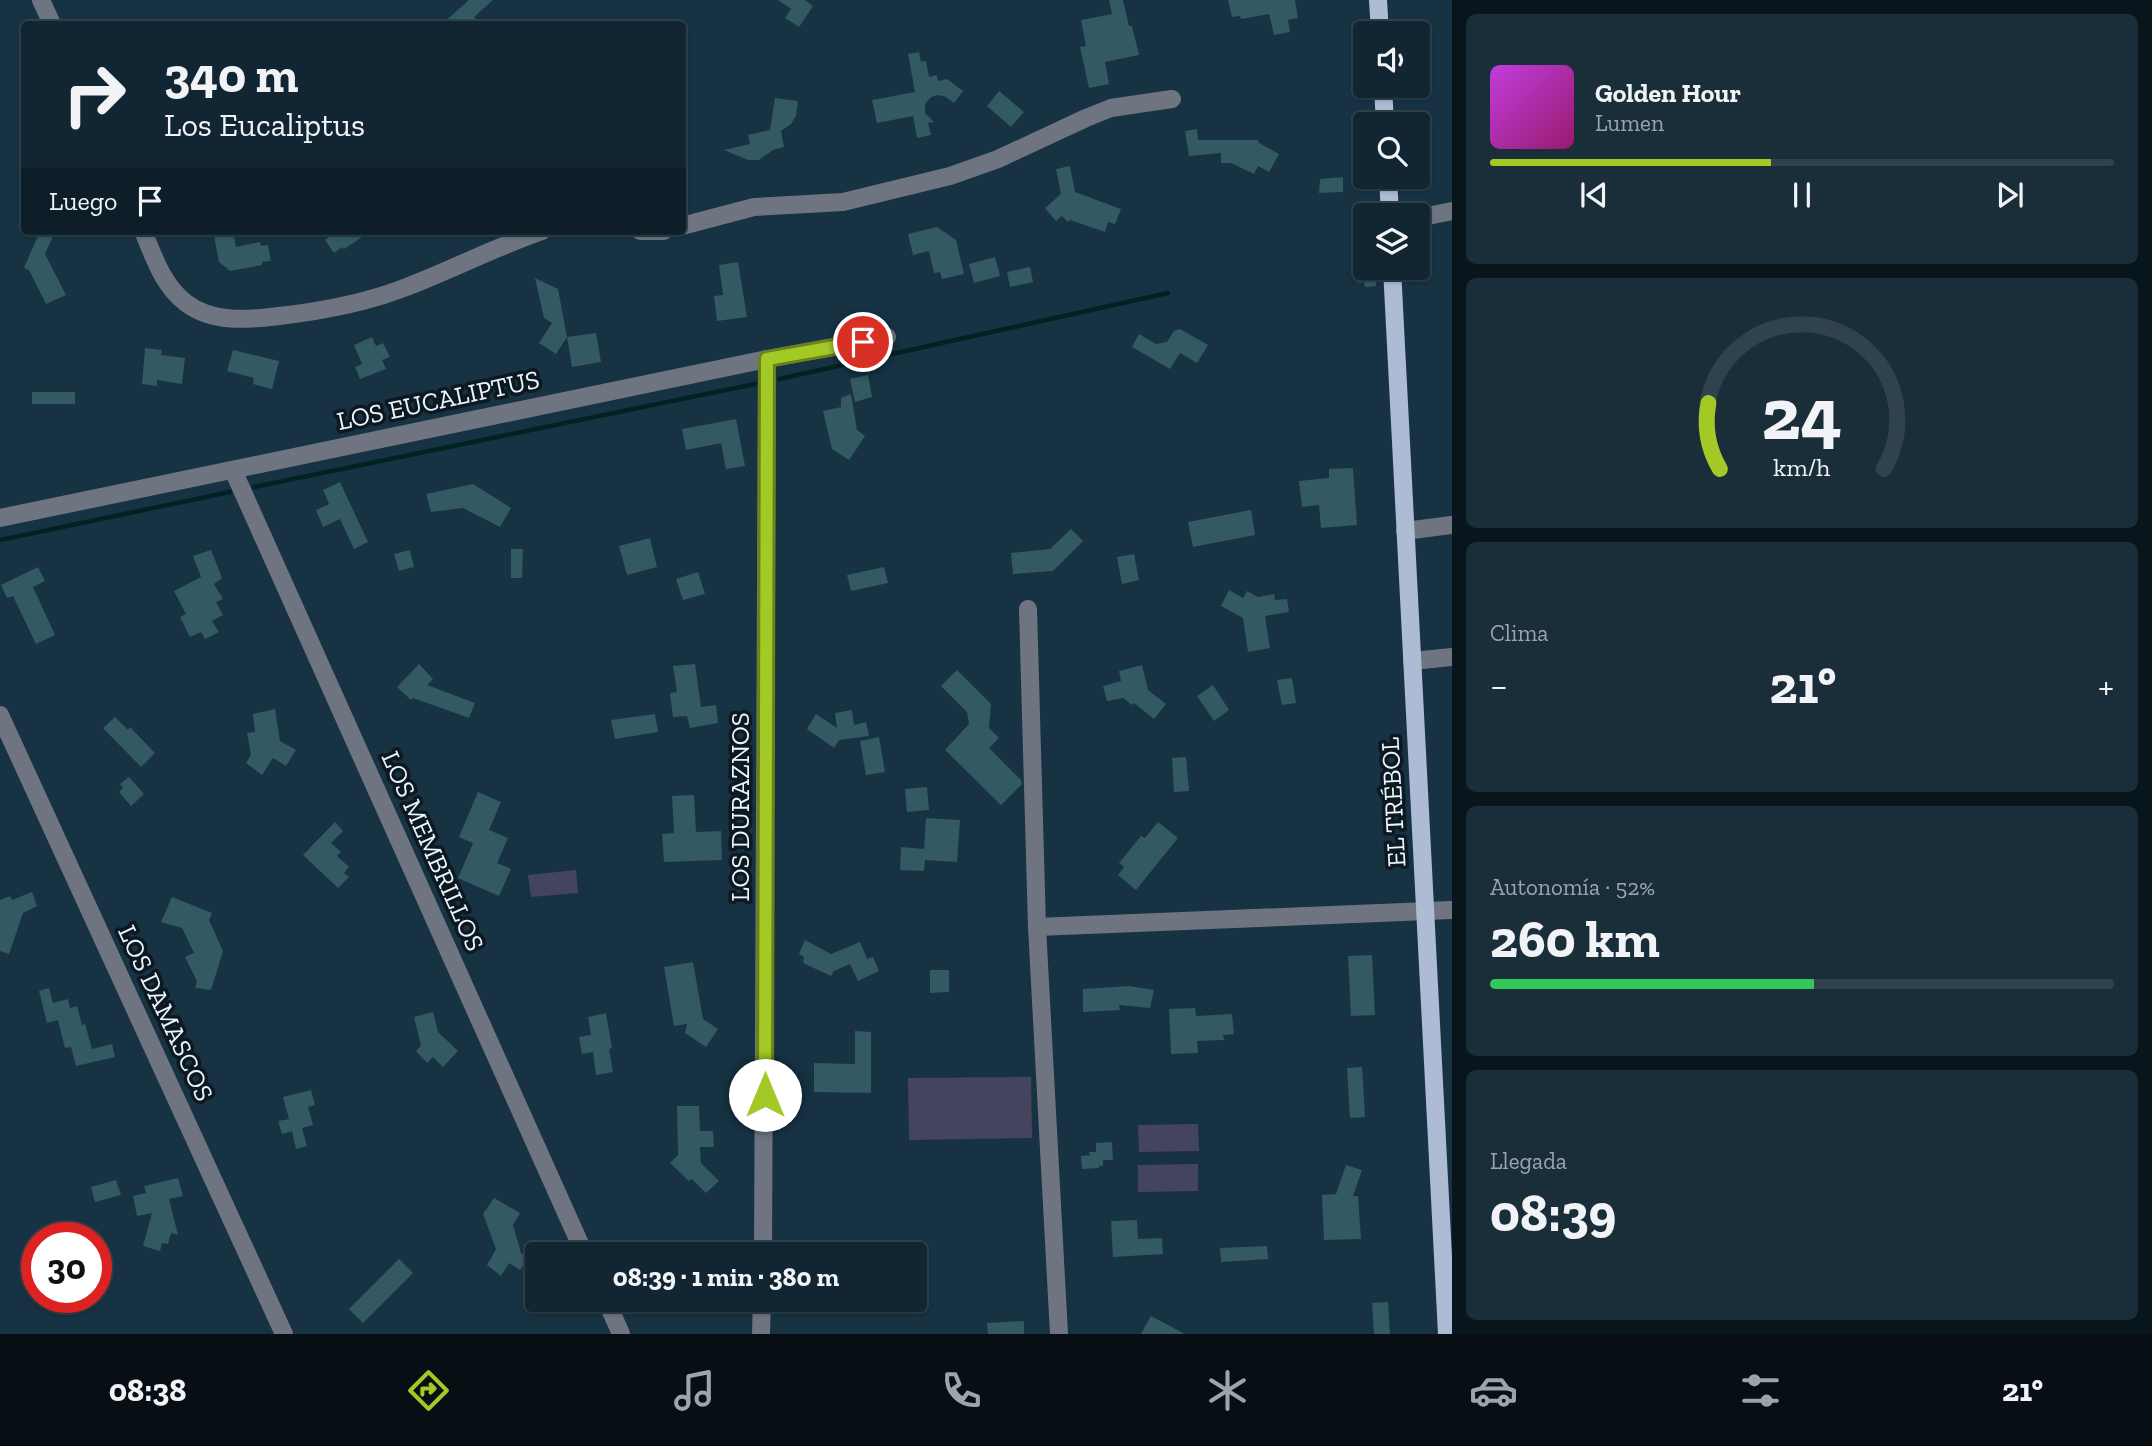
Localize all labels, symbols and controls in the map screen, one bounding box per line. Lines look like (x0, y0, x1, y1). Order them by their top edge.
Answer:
map controls (1353, 21, 1430, 280)
button: sound (1353, 21, 1430, 98)
text: 340 m (164, 46, 298, 105)
icon: right (49, 49, 140, 140)
text: Golden Hour (1595, 77, 1741, 109)
text: Los Eucaliptus (164, 106, 365, 144)
text: Lumen (1595, 109, 1664, 137)
button: search (1353, 112, 1430, 189)
icon: previous (1575, 176, 1613, 214)
icon: pause (1783, 176, 1821, 214)
icon: next (1991, 176, 2029, 214)
icon: arrive (131, 182, 169, 220)
text: Luego (49, 185, 117, 217)
button: layers (1353, 203, 1430, 280)
pin (833, 312, 893, 372)
icon: arrive (844, 323, 882, 361)
street label: LOS EUCALIPTUS (334, 363, 542, 437)
text: 24 (1762, 370, 1842, 458)
text: km/h (1773, 452, 1831, 482)
text: Clima (1490, 619, 1548, 647)
text: 21° (1769, 654, 1836, 716)
text: − (1490, 663, 1508, 709)
text: + (2098, 663, 2114, 709)
street label: LOS DURAZNOS (724, 712, 756, 902)
street label: EL TRÉBOL (1374, 736, 1412, 868)
street label: LOS MEMBRILLOS (375, 746, 491, 956)
text: Autonomía · 52% (1490, 873, 1655, 901)
text: 260 km (1490, 908, 1660, 970)
street label: LOS DAMASCOS (111, 920, 221, 1106)
position arrow (728, 1058, 802, 1132)
text: Llegada (1490, 1147, 1567, 1175)
text: 08:39 (1490, 1182, 1616, 1244)
speed limit sign: 30 (21, 1222, 112, 1313)
text: 08:39 · 1 min · 380 m (613, 1261, 839, 1293)
icon: directions (404, 1366, 453, 1415)
icon: music (670, 1366, 719, 1415)
icon: phone (937, 1366, 986, 1415)
icon: climate (1203, 1366, 1252, 1415)
icon: car (1469, 1366, 1518, 1415)
icon: filters (1736, 1366, 1785, 1415)
text: 08:38 (109, 1371, 187, 1409)
text: 21° (2002, 1371, 2043, 1409)

